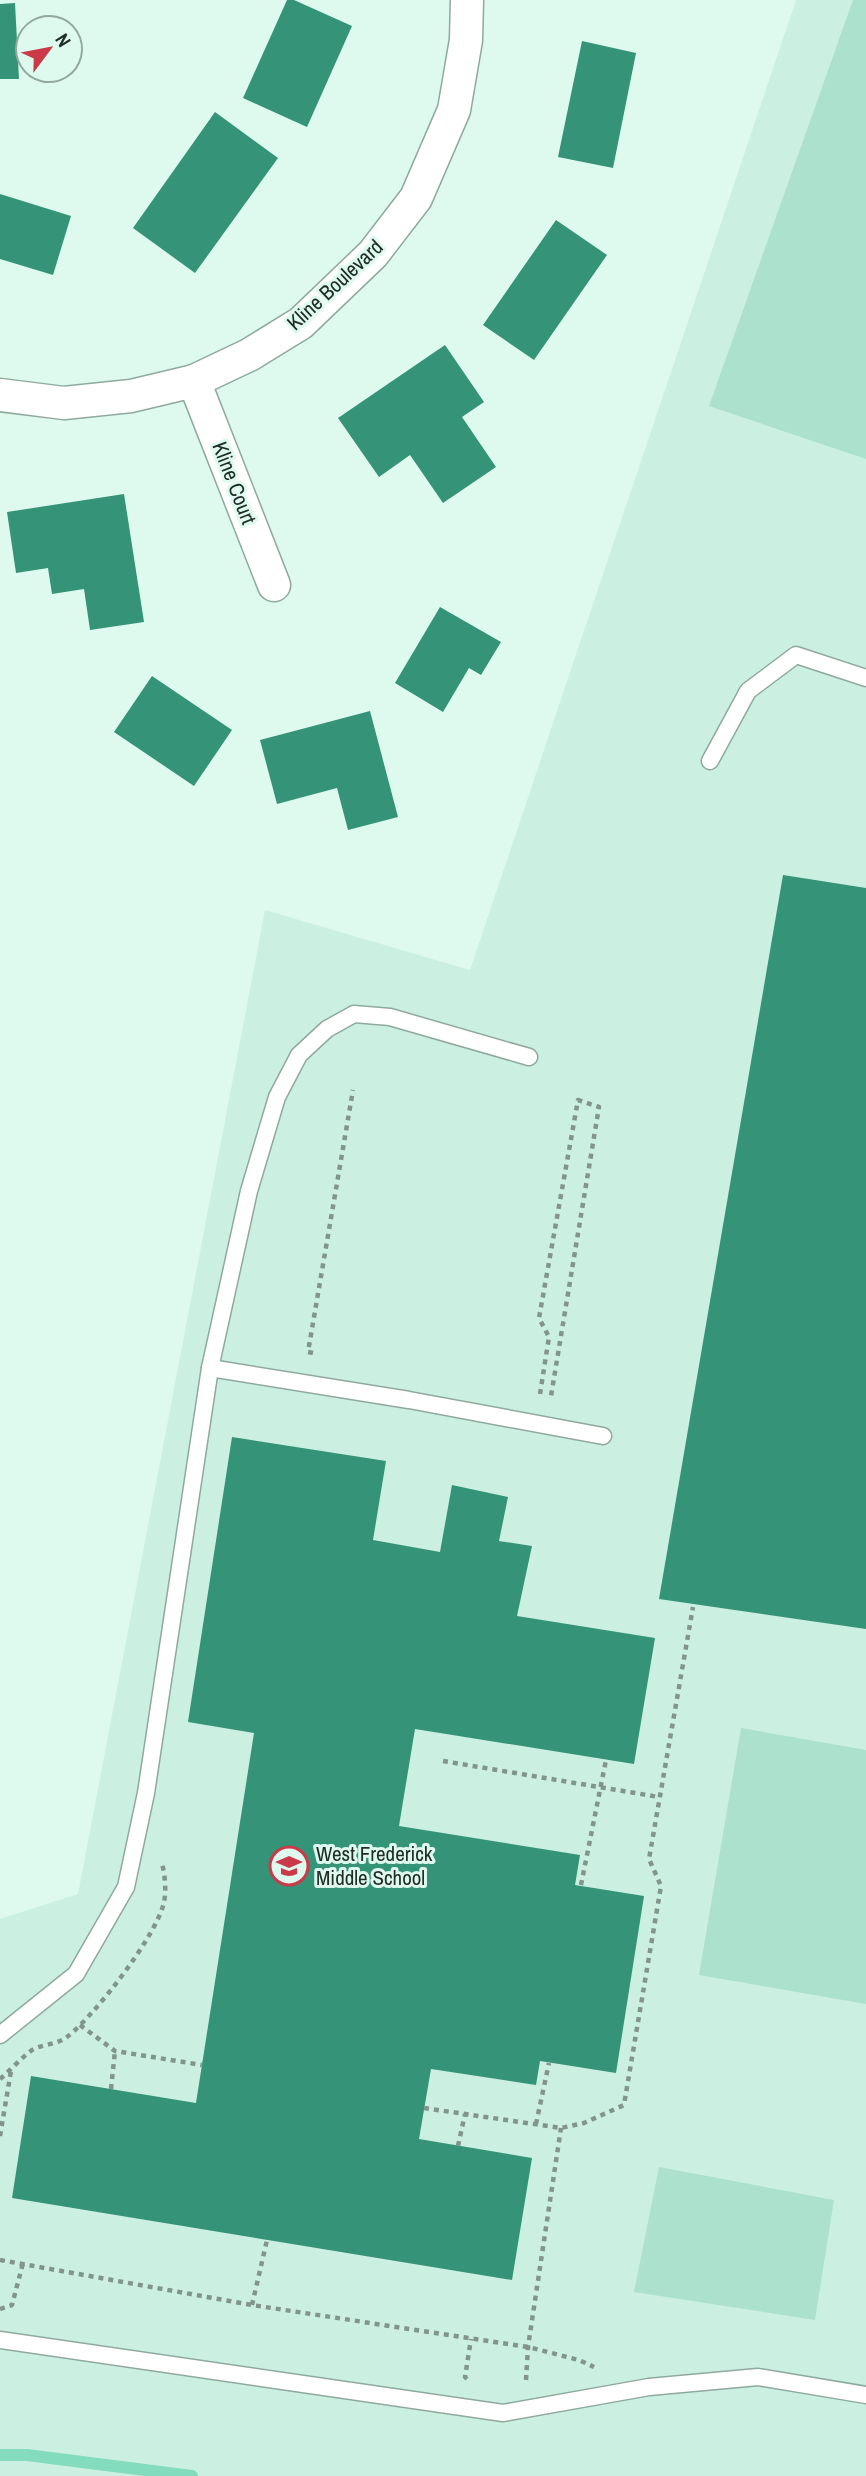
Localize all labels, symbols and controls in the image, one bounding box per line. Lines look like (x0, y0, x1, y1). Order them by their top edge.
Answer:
north arrow (14, 14, 84, 84)
text: N (49, 28, 77, 52)
street label: Kline Boulevard (280, 233, 389, 337)
street label: Kline Court (205, 437, 264, 528)
place label: West Frederick Middle School (316, 1839, 433, 1892)
school or university icon: West Frederick Middle School (268, 1845, 310, 1887)

